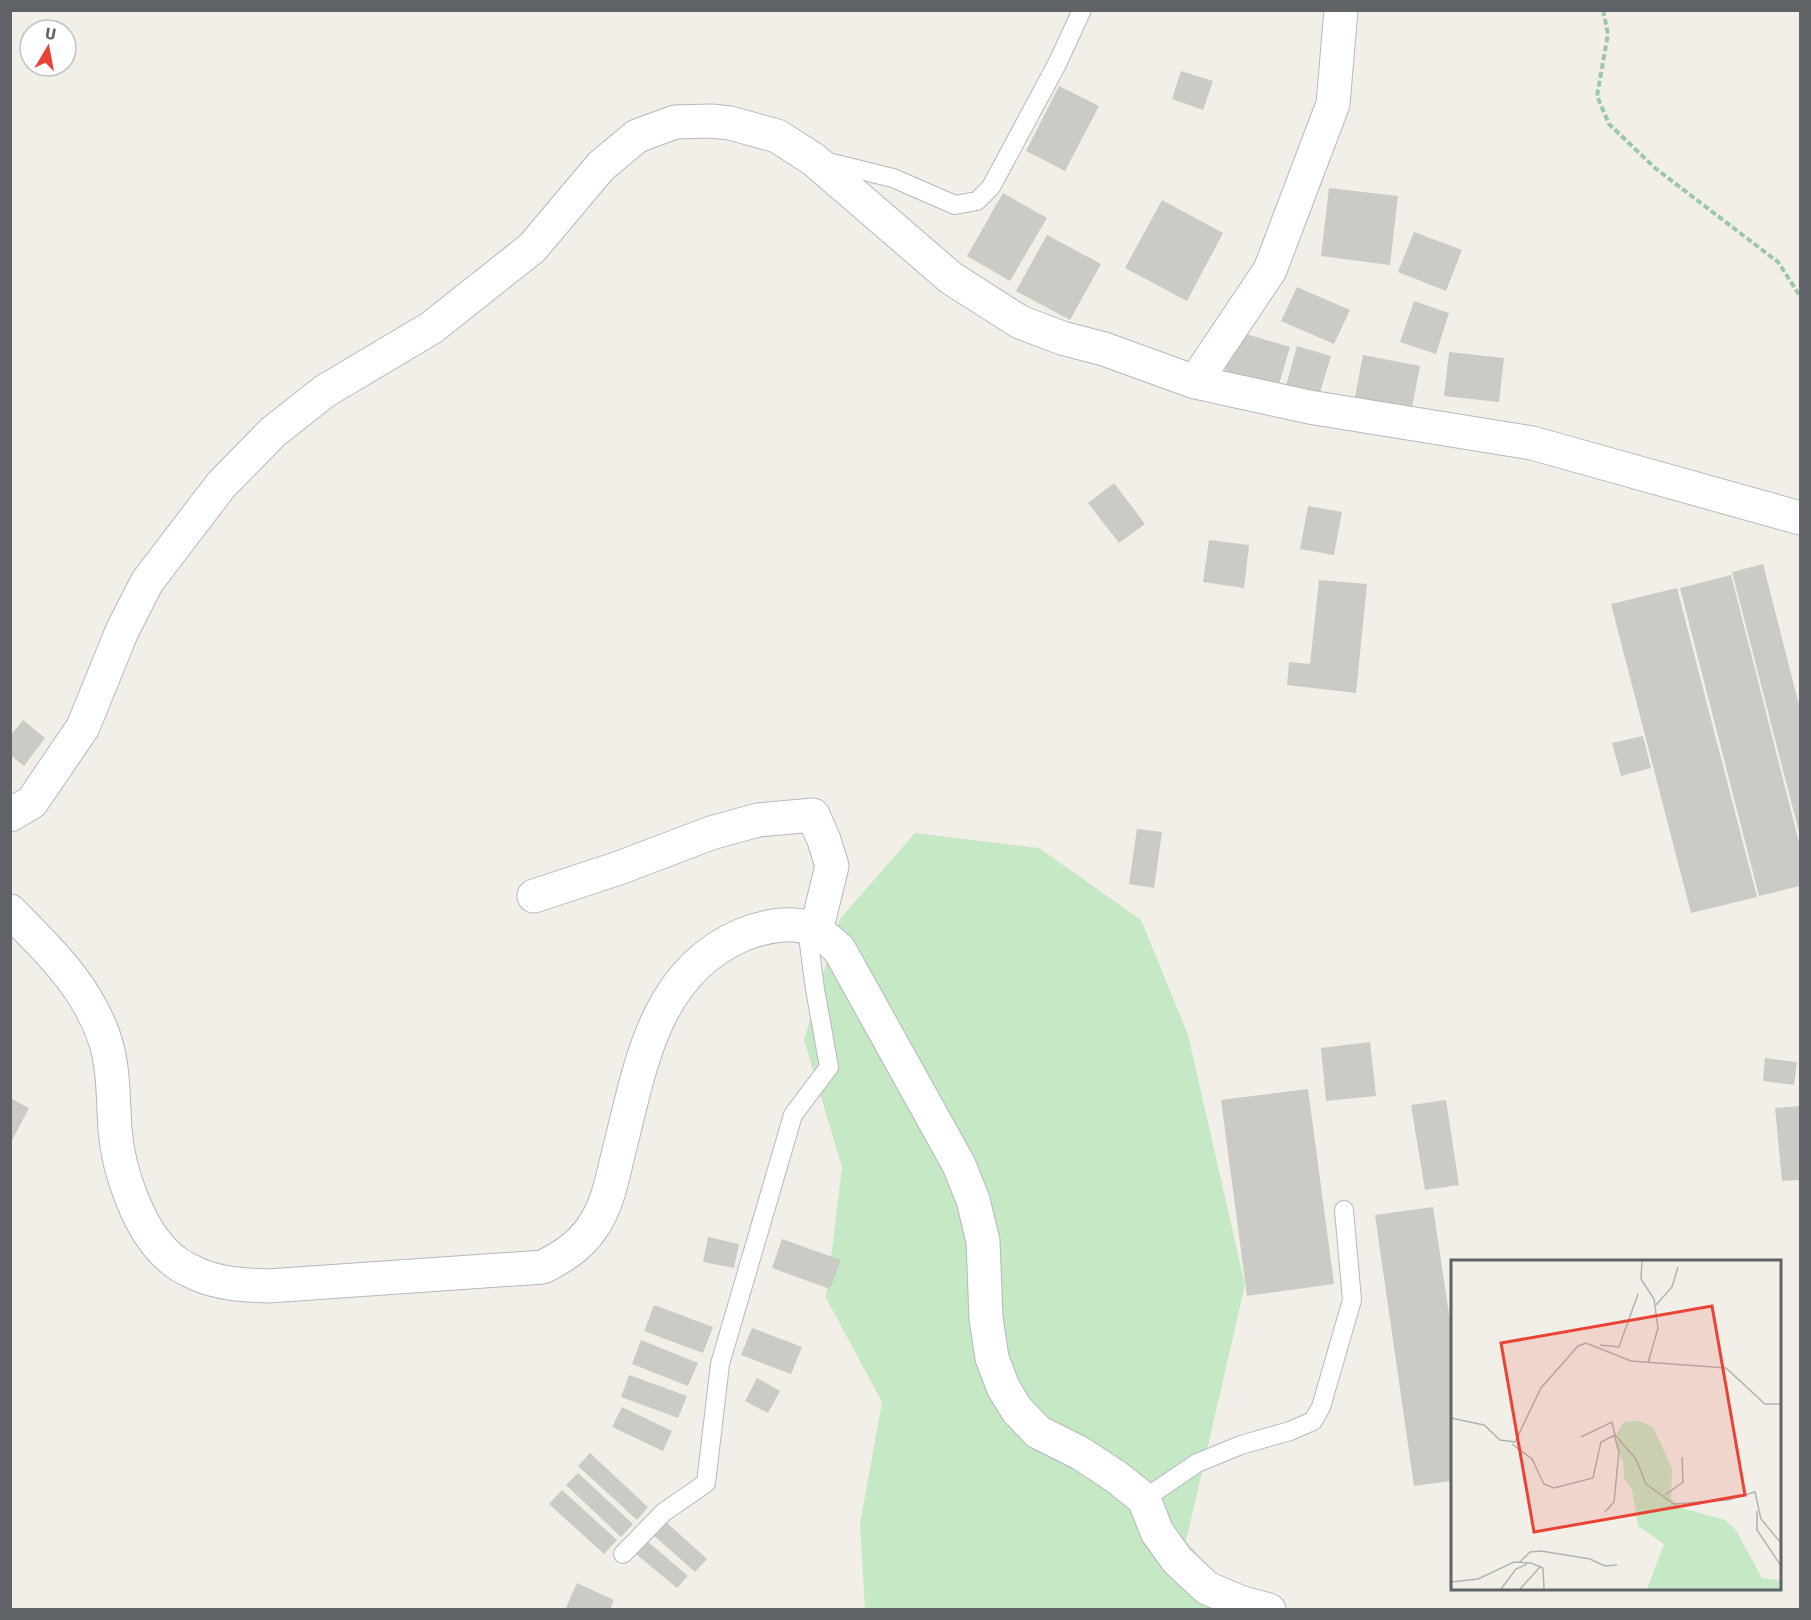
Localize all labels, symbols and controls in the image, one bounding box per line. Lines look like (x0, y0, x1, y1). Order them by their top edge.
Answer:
north arrow (18, 18, 78, 78)
text: U (44, 23, 57, 44)
inset map (1451, 1260, 1781, 1590)

